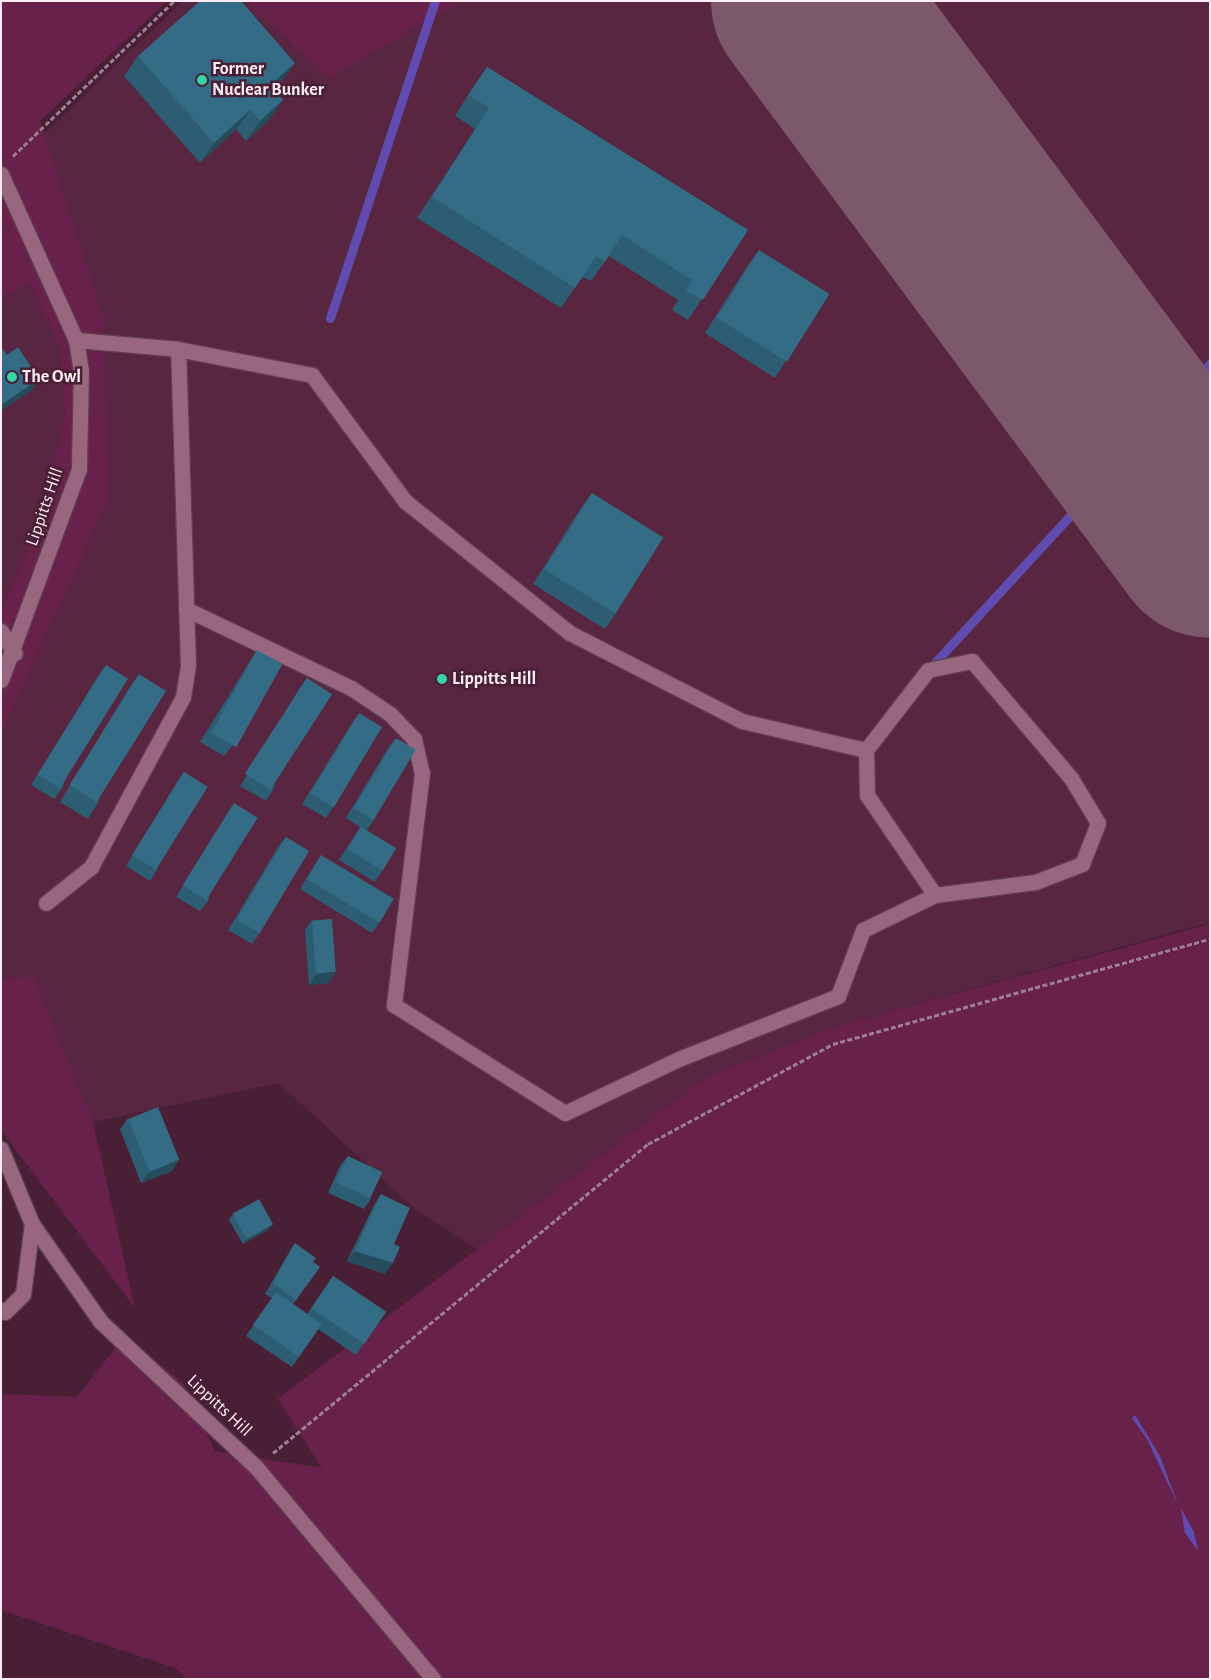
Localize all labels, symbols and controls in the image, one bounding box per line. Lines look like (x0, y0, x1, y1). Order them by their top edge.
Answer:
place label: Former Nuclear Bunker (212, 59, 324, 102)
marker: Former Nuclear Bunker (196, 74, 208, 86)
place label: The Owl (22, 366, 81, 388)
marker: The Owl (6, 371, 18, 383)
street label: Lippitts Hill (22, 465, 68, 549)
place label: Lippitts Hill (452, 668, 536, 690)
marker: Lippitts Hill (436, 673, 448, 685)
street label: Lippitts Hill (182, 1370, 256, 1442)

